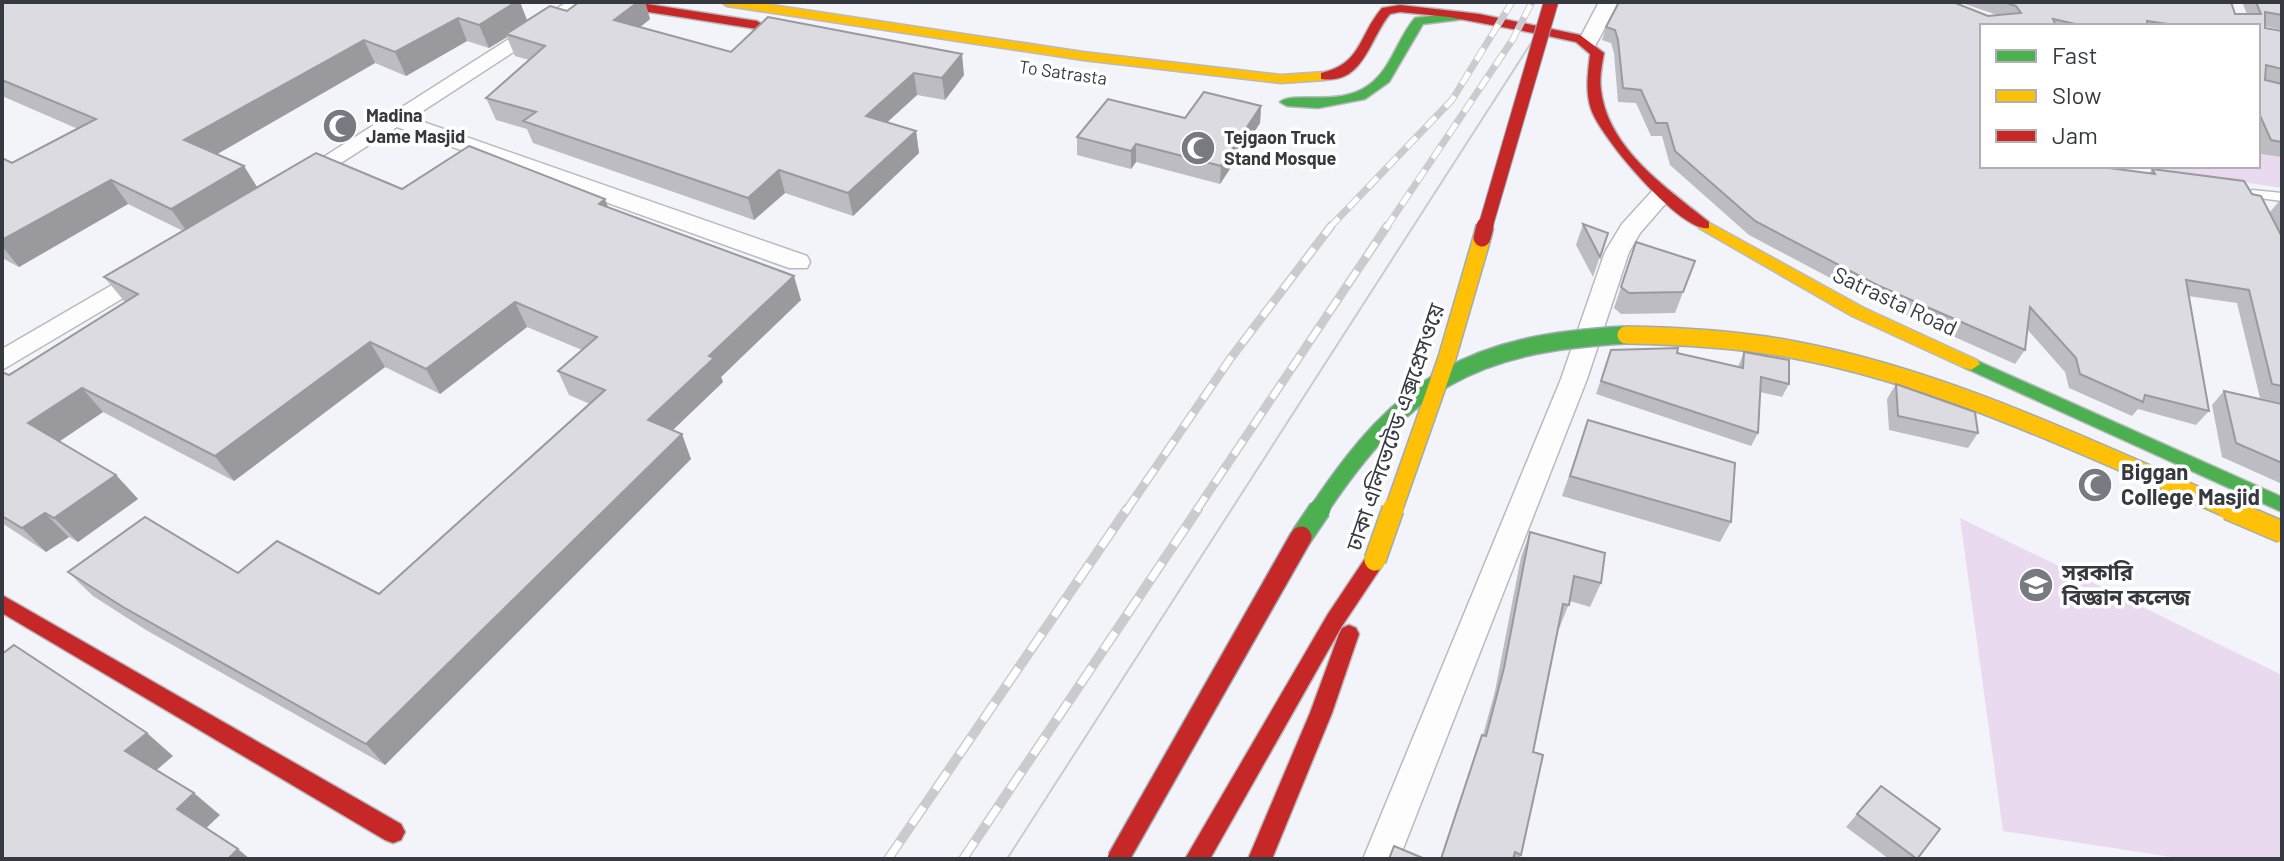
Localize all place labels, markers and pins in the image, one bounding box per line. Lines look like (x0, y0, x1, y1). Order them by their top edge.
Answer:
place label: Madina Jame Masjid (366, 104, 465, 147)
mosque icon: Madina Jame Masjid (321, 107, 359, 145)
place label: Tejgaon Truck Stand Mosque (1224, 126, 1337, 169)
mosque icon: Tejgaon Truck Stand Mosque (1179, 129, 1217, 167)
place label: Biggan College Masjid (2121, 458, 2260, 509)
mosque icon: Biggan College Masjid (2076, 466, 2114, 504)
place label: সরকারি বিজ্ঞান কলেজ (2061, 558, 2192, 609)
school or university icon: সরকারি বিজ্ঞান কলেজ (2017, 566, 2055, 604)

